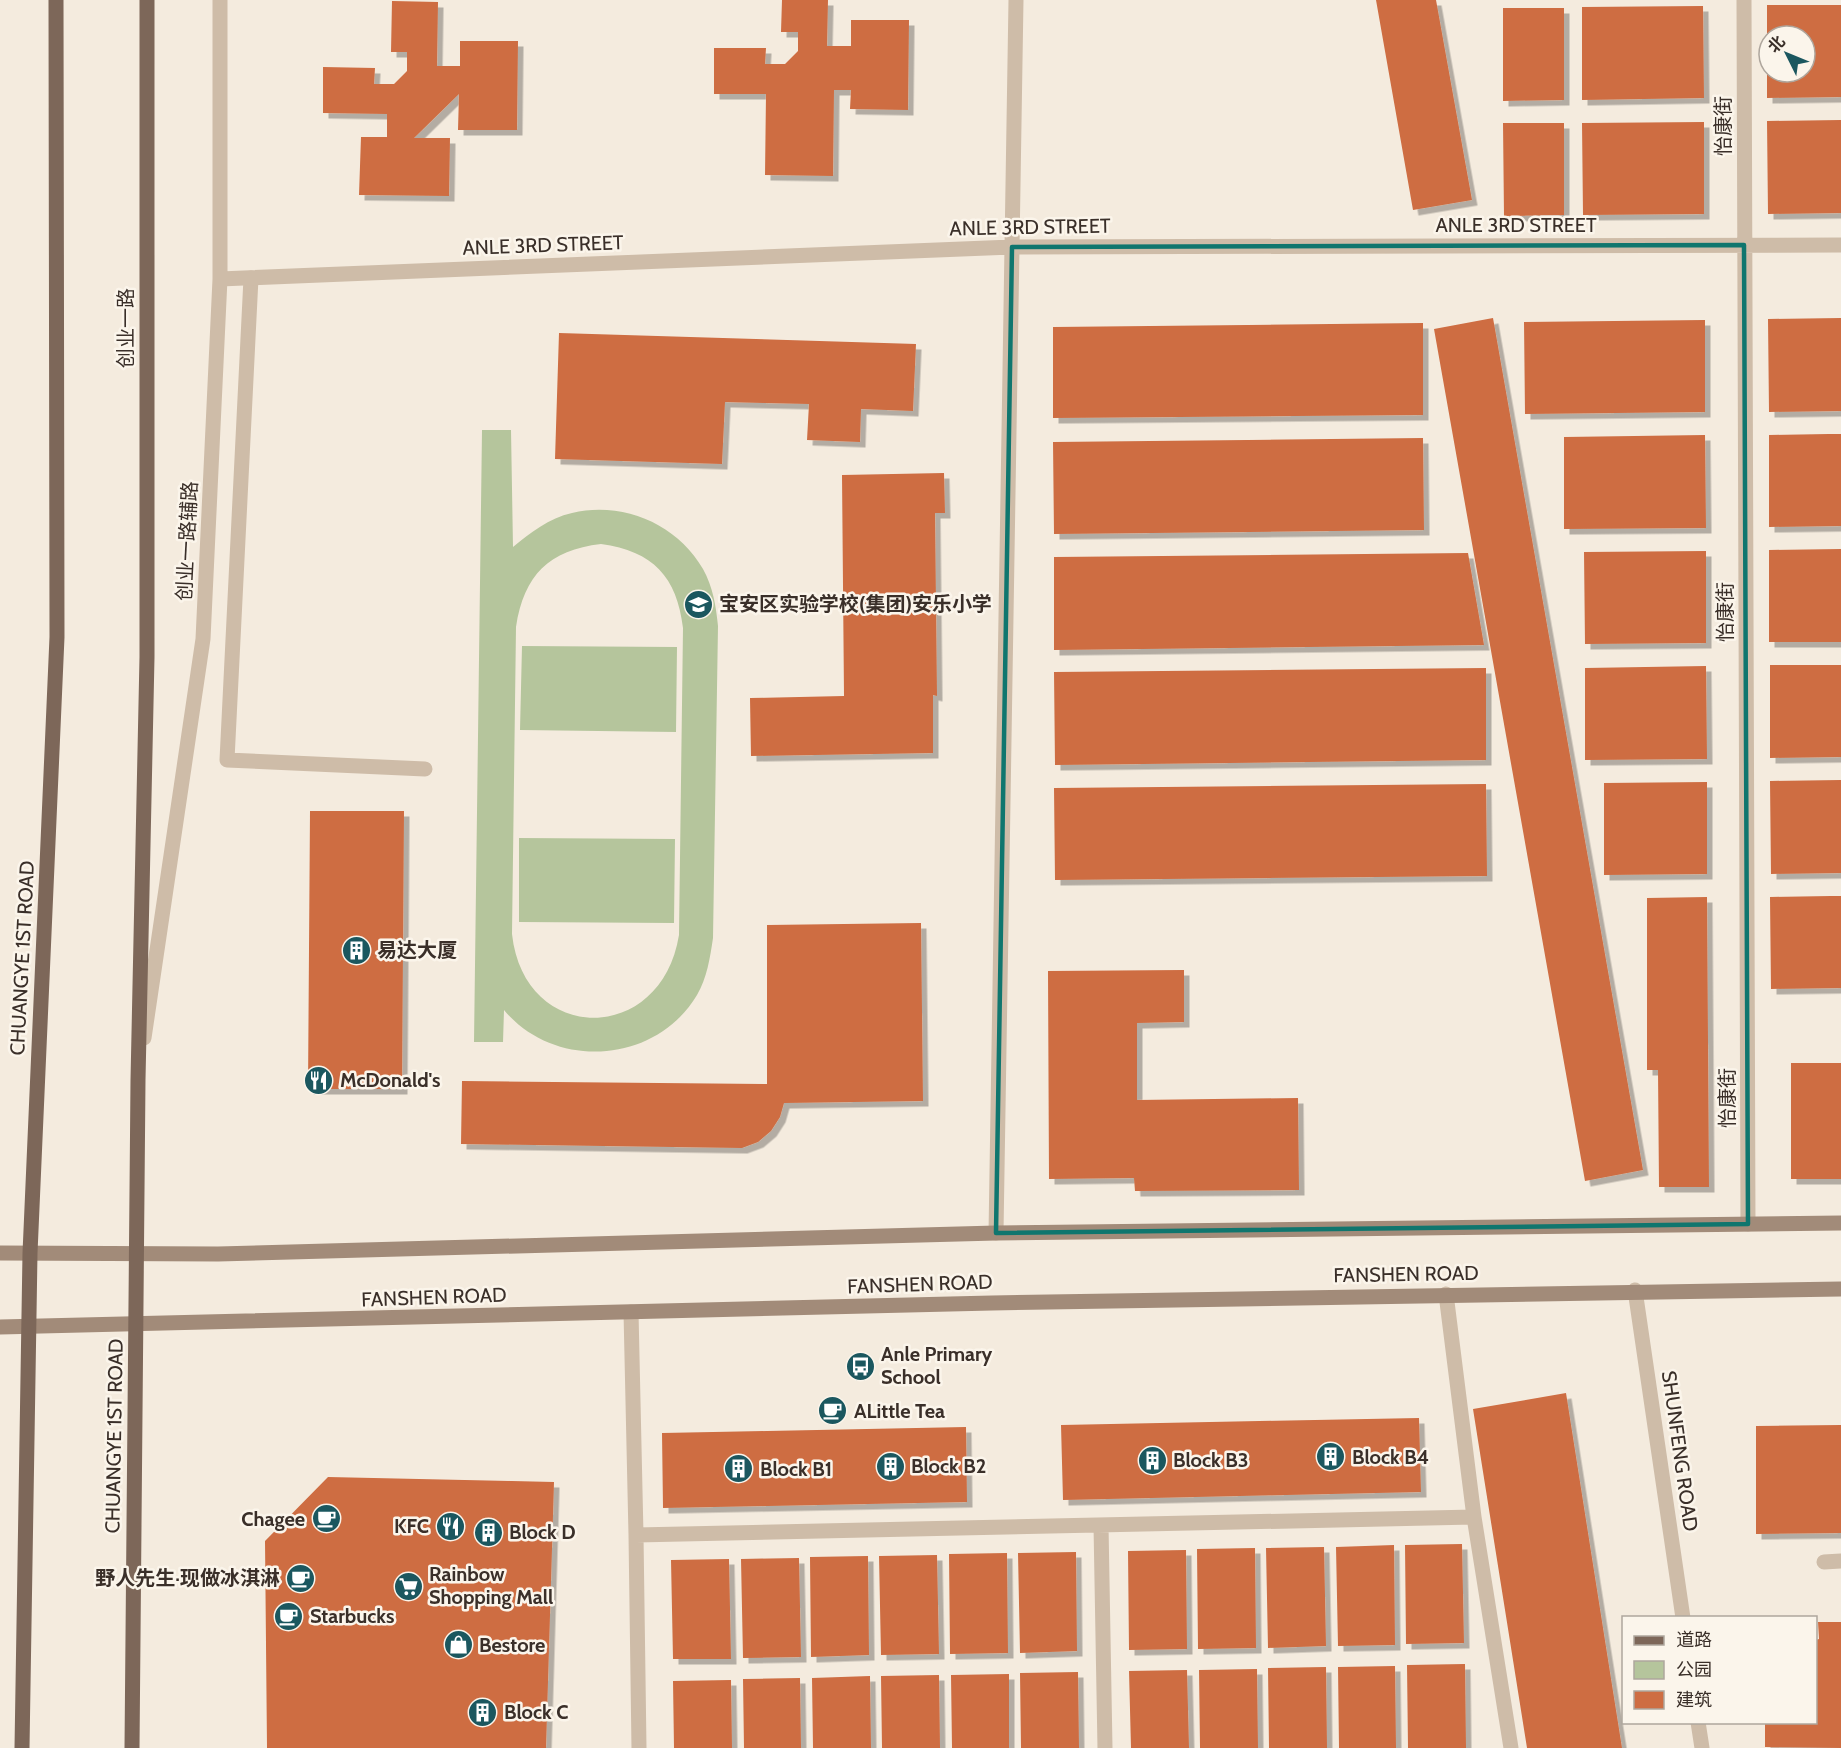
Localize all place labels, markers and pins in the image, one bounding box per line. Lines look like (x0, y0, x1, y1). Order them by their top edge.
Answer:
school or university icon: 宝安区实验学校(集团)安乐小学 (682, 588, 714, 620)
place label: 宝安区实验学校(集团)安乐小学 (719, 592, 992, 616)
building icon: 易达大厦 (340, 934, 372, 966)
place label: 易达大厦 (377, 938, 457, 962)
restaurant icon: McDonald's (303, 1064, 335, 1096)
place label: McDonald's (340, 1068, 441, 1092)
place label: Anle Primary School (881, 1342, 993, 1389)
bus stop icon: Anle Primary School (844, 1350, 876, 1382)
cafe icon: ALittle Tea (817, 1395, 849, 1427)
place label: ALittle Tea (854, 1399, 945, 1423)
building icon: Block B4 (1315, 1441, 1347, 1473)
building icon: Block B3 (1136, 1444, 1168, 1476)
place label: Block B4 (1352, 1445, 1429, 1469)
place label: Block B3 (1173, 1448, 1249, 1472)
building icon: Block B2 (874, 1450, 906, 1482)
building icon: Block B1 (723, 1453, 755, 1485)
place label: Block B2 (911, 1454, 986, 1478)
place label: Block B1 (760, 1457, 832, 1481)
cafe icon: Chagee (310, 1503, 342, 1535)
place label: Chagee (241, 1507, 305, 1531)
restaurant icon: KFC (434, 1510, 466, 1542)
place label: KFC (394, 1514, 429, 1538)
building icon: Block D (472, 1516, 504, 1548)
place label: Block D (509, 1520, 576, 1544)
cafe icon: 野人先生·现做冰淇淋 (285, 1562, 317, 1594)
place label: Rainbow Shopping Mall (429, 1562, 553, 1609)
place label: 野人先生·现做冰淇淋 (95, 1566, 280, 1590)
supermarket icon: Rainbow Shopping Mall (392, 1570, 424, 1602)
cafe icon: Starbucks (273, 1600, 305, 1632)
place label: Starbucks (310, 1604, 395, 1628)
shop icon: Bestore (442, 1629, 474, 1661)
place label: Bestore (479, 1633, 545, 1657)
building icon: Block C (467, 1696, 499, 1728)
place label: Block C (504, 1700, 568, 1724)

